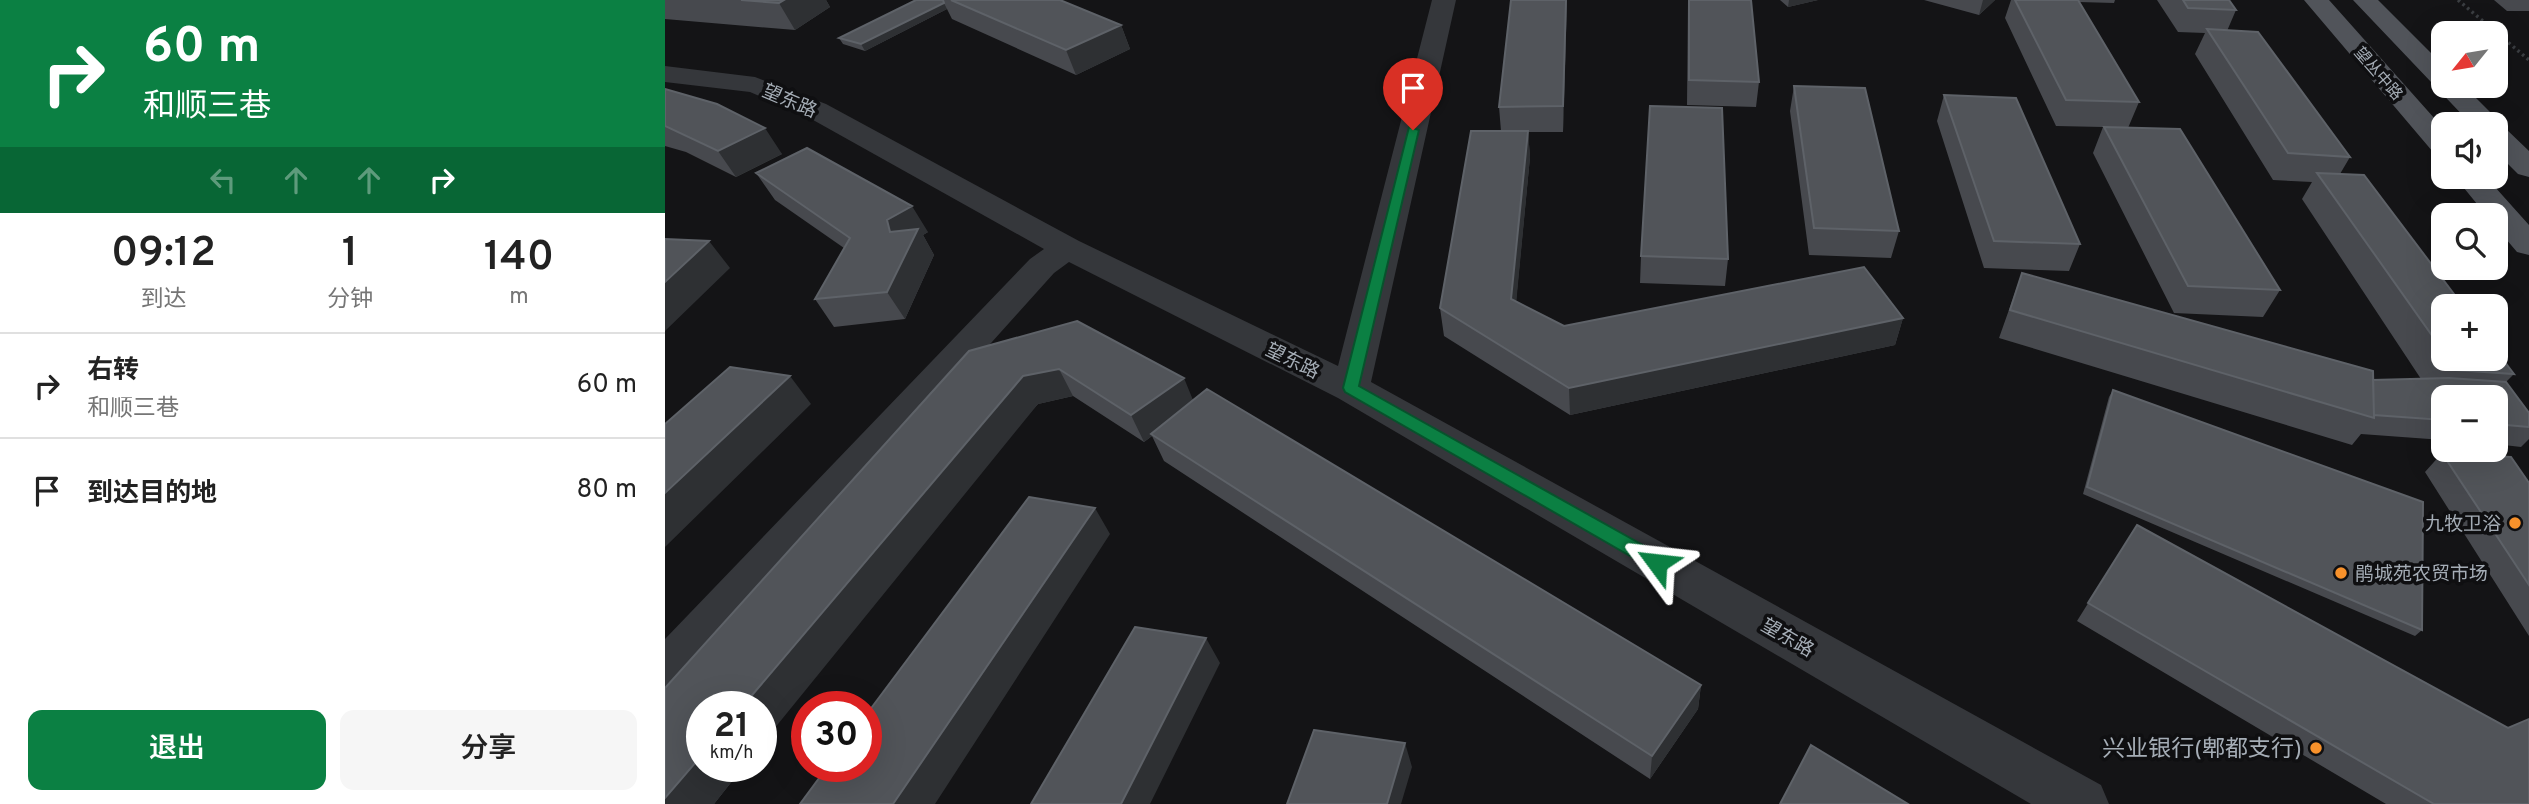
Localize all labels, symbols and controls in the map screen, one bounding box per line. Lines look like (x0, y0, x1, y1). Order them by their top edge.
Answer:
text: 60 m (143, 18, 261, 80)
north arrow (2431, 21, 2508, 98)
map controls (2431, 21, 2508, 462)
icon: right (28, 28, 119, 119)
street label: 望丛中路 (2349, 44, 2406, 105)
pin (1383, 58, 1443, 130)
icon: arrive (1394, 69, 1432, 107)
street label: 望东路 (758, 80, 820, 124)
text: 和顺三巷 (143, 88, 271, 128)
button: sound (2431, 112, 2508, 189)
icon: left (204, 161, 242, 199)
icon: ahead (277, 161, 315, 199)
icon: ahead (350, 161, 388, 199)
icon: right (423, 161, 461, 199)
button: search (2431, 203, 2508, 280)
text: 09:12 (111, 228, 216, 281)
text: 1 (342, 228, 358, 281)
text: 140 (484, 232, 554, 285)
text: m (509, 283, 529, 312)
text: 到达 (140, 286, 186, 315)
text: 分钟 (327, 286, 373, 315)
button: + (2431, 294, 2508, 371)
street label: 望东路 (1261, 339, 1323, 385)
text: 右转 (87, 355, 139, 388)
icon: right (28, 367, 66, 405)
text: 60 m (577, 369, 637, 402)
button: − (2431, 385, 2508, 462)
text: 和顺三巷 (87, 395, 179, 424)
icon: arrive (28, 472, 66, 510)
text: 80 m (577, 474, 637, 507)
text: 到达目的地 (87, 478, 217, 511)
place label: 九牧卫浴 (2425, 513, 2501, 537)
marker: 九牧卫浴 (2507, 515, 2523, 531)
position arrow (1620, 526, 1694, 600)
place label: 鹃城苑农贸市场 (2355, 563, 2488, 587)
marker: 鹃城苑农贸市场 (2333, 565, 2349, 581)
street label: 望东路 (1756, 614, 1818, 663)
speed limit sign: 30 (791, 691, 882, 782)
text: 21 (714, 705, 749, 749)
button: 退出 (28, 710, 326, 790)
button: 分享 (340, 710, 637, 790)
place label: 兴业银行(郫都支行) (2102, 736, 2302, 765)
marker: 兴业银行(郫都支行) (2308, 740, 2324, 756)
text: km/h (710, 742, 753, 765)

